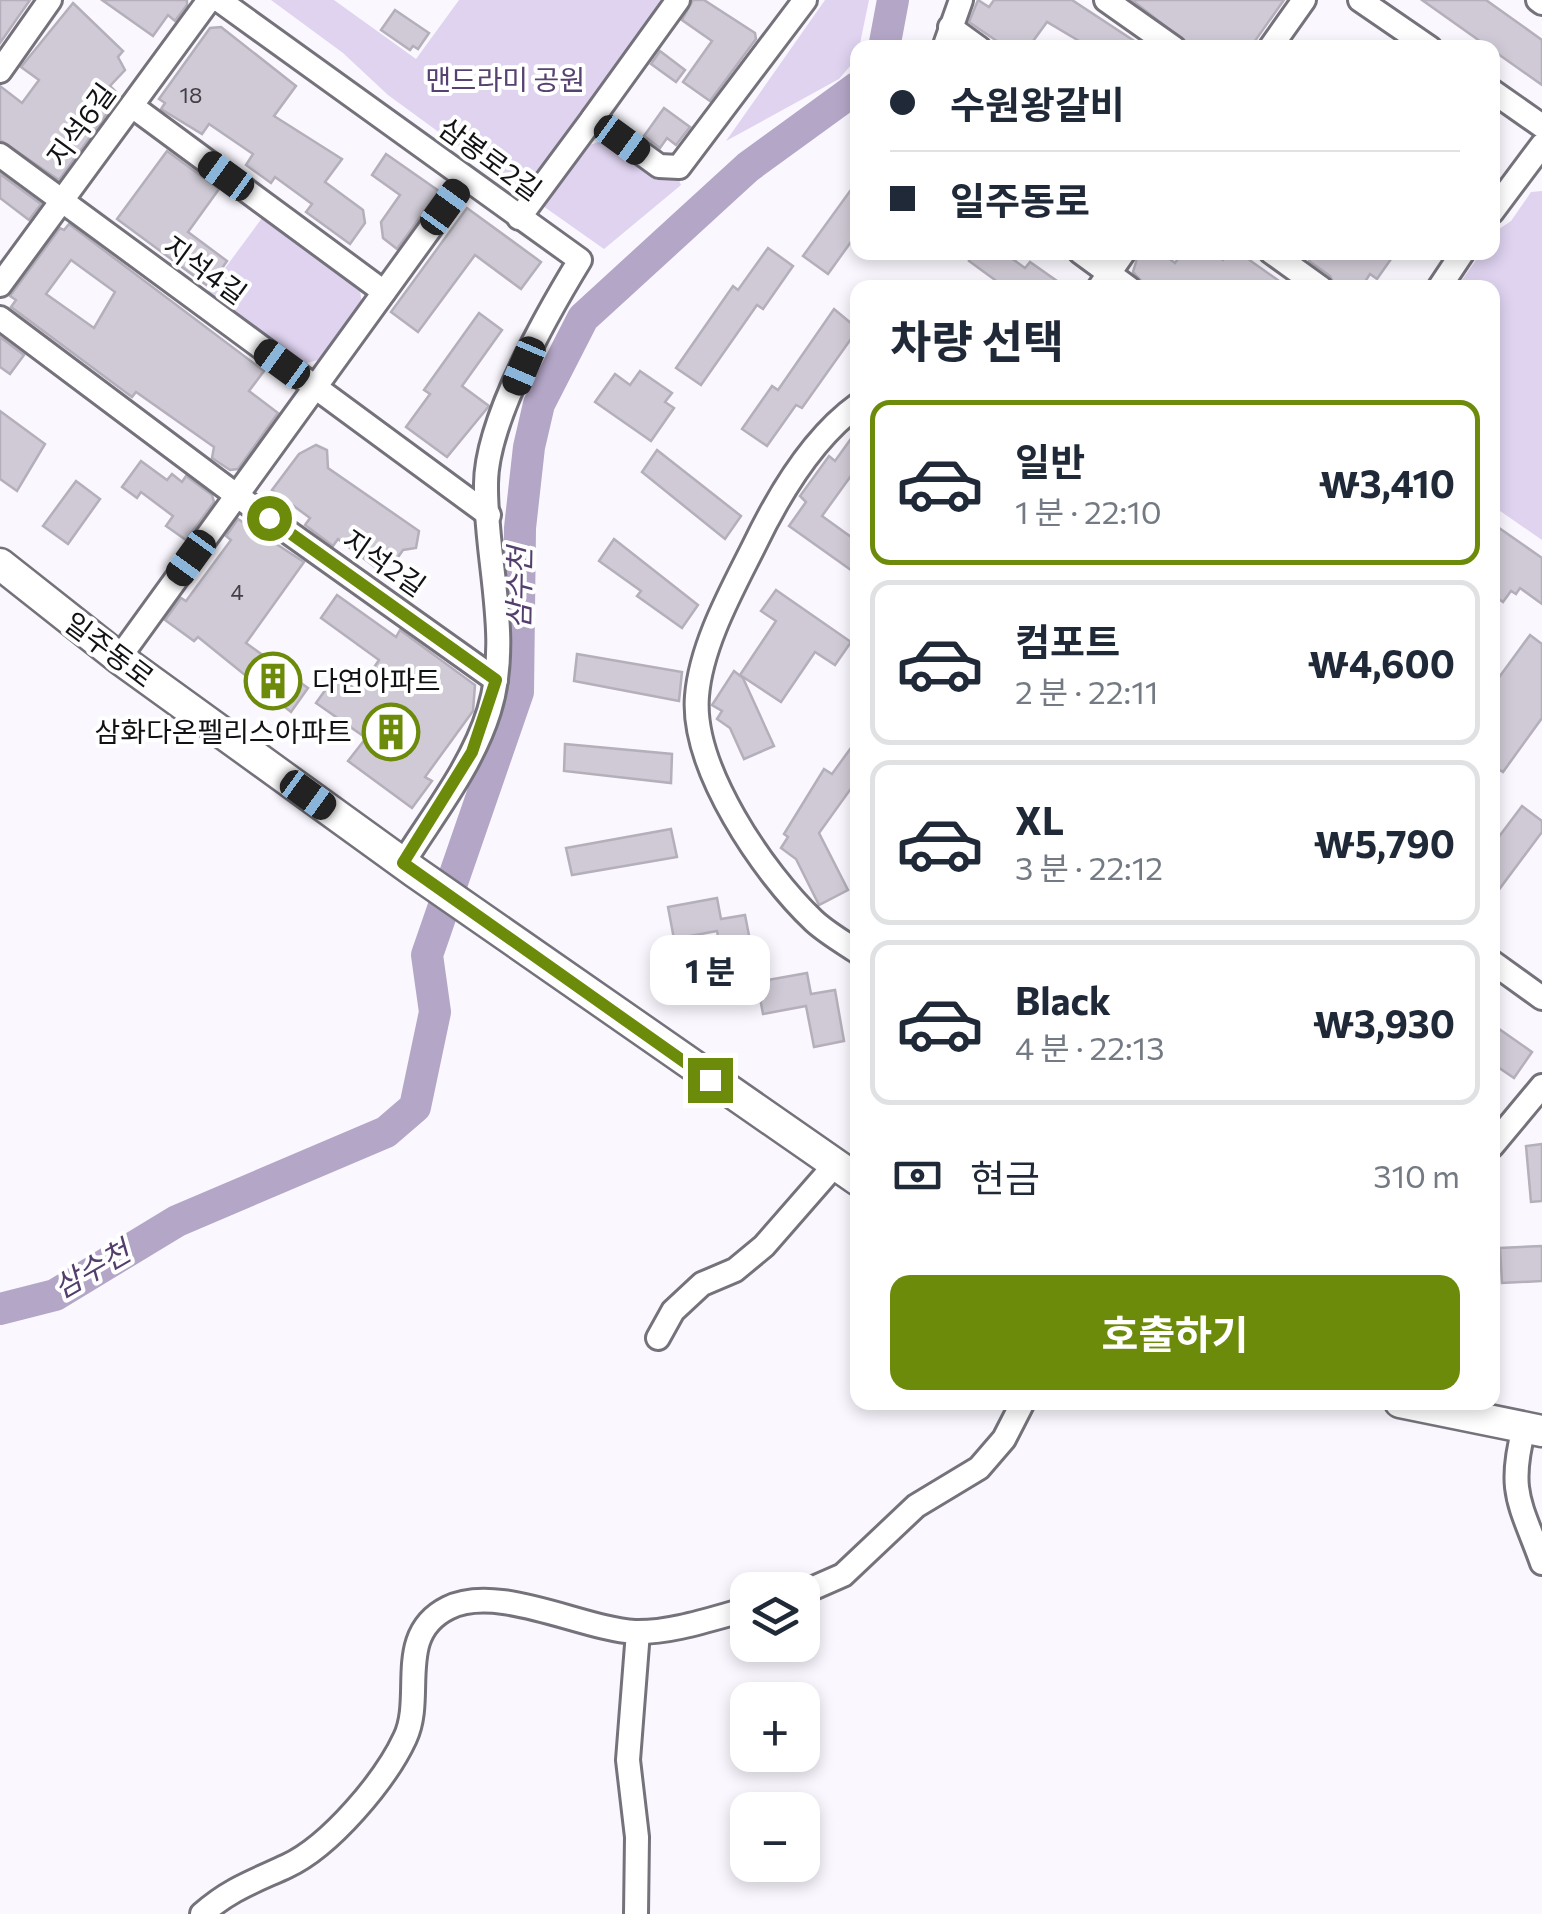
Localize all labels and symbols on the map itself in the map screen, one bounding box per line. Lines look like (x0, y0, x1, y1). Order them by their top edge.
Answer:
park label: 맨드라미 공원 (425, 62, 585, 96)
street label: 지석6길 (39, 76, 122, 173)
house number: 18 (180, 81, 202, 108)
street label: 삼봉로2길 (433, 110, 549, 207)
car (589, 110, 655, 170)
car (193, 146, 259, 206)
car (415, 174, 475, 240)
street label: 지석4길 (158, 228, 254, 311)
car (498, 333, 550, 399)
car (249, 334, 315, 394)
route start (247, 496, 292, 541)
street label: 지석2길 (337, 522, 432, 603)
car (161, 525, 221, 591)
water label: 삼수천 (498, 543, 537, 630)
house number: 4 (230, 578, 244, 605)
street label: 일주동로 (58, 605, 161, 694)
building icon: 다연아파트 (243, 651, 303, 711)
place label: 다연아파트 (312, 663, 441, 697)
building icon: 삼화다온펠리스아파트 (361, 702, 421, 762)
place label: 삼화다온펠리스아파트 (94, 714, 352, 748)
car (275, 765, 341, 825)
callout: 1 분 (650, 935, 770, 1005)
route end (688, 1058, 733, 1103)
water label: 삼수천 (46, 1229, 139, 1305)

